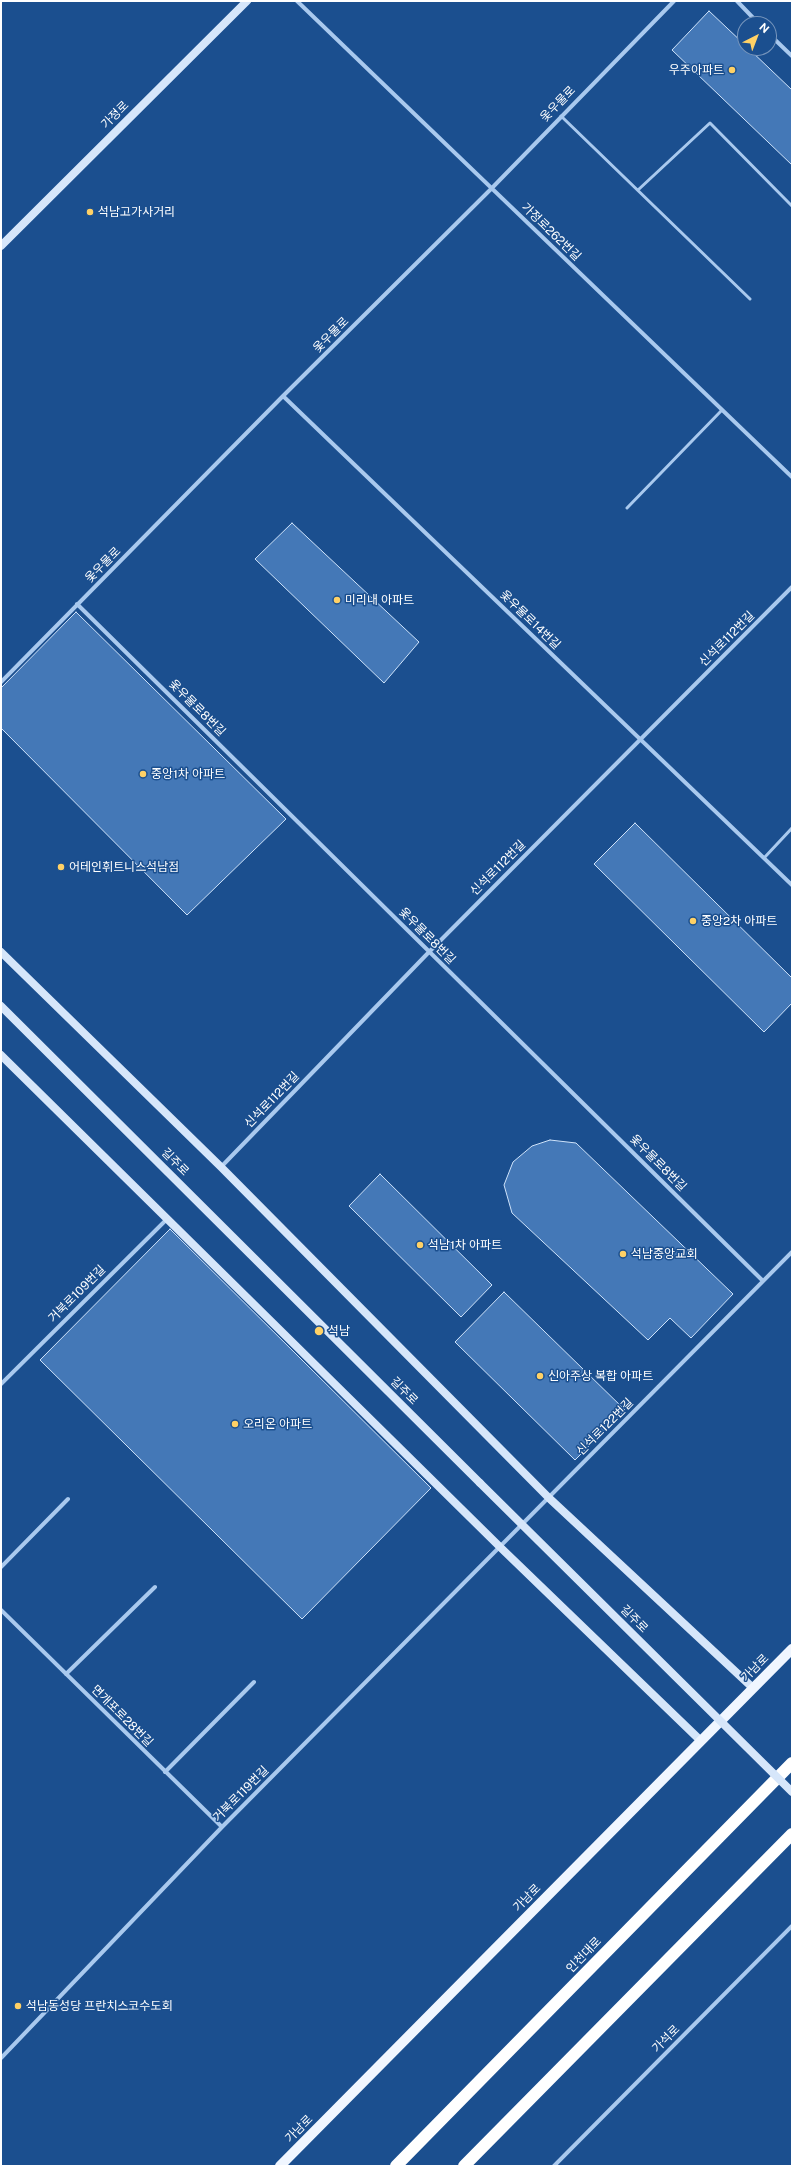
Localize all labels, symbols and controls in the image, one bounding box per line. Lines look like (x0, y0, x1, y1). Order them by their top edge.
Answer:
north arrow (737, 16, 777, 56)
text: N (757, 20, 772, 35)
place label: 우주아파트 (669, 63, 724, 77)
marker: 우주아파트 (727, 65, 737, 75)
street label: 옻우물로 (537, 83, 579, 125)
street label: 가정로 (98, 98, 132, 132)
street label: 가정로262번길 (518, 200, 584, 264)
place label: 석남고가사거리 (98, 205, 175, 219)
marker: 석남고가사거리 (85, 207, 95, 217)
street label: 옻우물로 (310, 314, 352, 356)
street label: 옻우물로 (82, 544, 124, 586)
street label: 옻우물로14번길 (497, 587, 563, 653)
place label: 미리내 아파트 (345, 593, 414, 607)
marker: 미리내 아파트 (332, 595, 342, 605)
street label: 신석로112번길 (696, 608, 758, 670)
street label: 옻우물로8번길 (166, 677, 228, 739)
place label: 중앙1차 아파트 (151, 767, 225, 781)
marker: 중앙1차 아파트 (138, 769, 148, 779)
street label: 신석로112번길 (467, 837, 529, 899)
place label: 어테인휘트니스석남점 (69, 860, 179, 874)
marker: 어테인휘트니스석남점 (56, 862, 66, 872)
street label: 옻우물로8번길 (396, 905, 458, 967)
place label: 중앙2차 아파트 (701, 914, 777, 928)
marker: 중앙2차 아파트 (688, 916, 698, 926)
street label: 신석로112번길 (242, 1069, 302, 1131)
street label: 옻우물로8번길 (627, 1132, 689, 1194)
street label: 길주로 (158, 1145, 192, 1179)
place label: 석남1차 아파트 (428, 1238, 502, 1252)
marker: 석남1차 아파트 (415, 1240, 425, 1250)
place label: 석남중앙교회 (631, 1247, 697, 1261)
marker: 석남중앙교회 (618, 1249, 628, 1259)
street label: 거북로109번길 (45, 1262, 109, 1326)
place label: 석남 (328, 1324, 350, 1338)
marker: 석남 (313, 1325, 325, 1337)
place label: 신아주상 복합 아파트 (548, 1369, 653, 1383)
marker: 신아주상 복합 아파트 (535, 1371, 545, 1381)
street label: 길주로 (387, 1374, 421, 1408)
street label: 신석로122번길 (574, 1396, 636, 1458)
place label: 오리온 아파트 (243, 1417, 312, 1431)
marker: 오리온 아파트 (230, 1419, 240, 1429)
street label: 길주로 (617, 1602, 651, 1636)
street label: 가남로 (738, 1651, 772, 1685)
street label: 면개포로28번길 (88, 1682, 156, 1750)
street label: 거북로119번길 (210, 1763, 272, 1825)
street label: 가남로 (510, 1881, 544, 1915)
street label: 인천대로 (563, 1934, 605, 1976)
place label: 석남동성당 프란치스코수도회 (26, 1999, 172, 2013)
marker: 석남동성당 프란치스코수도회 (13, 2001, 23, 2011)
street label: 가석로 (649, 2022, 683, 2056)
street label: 가남로 (282, 2112, 316, 2146)

